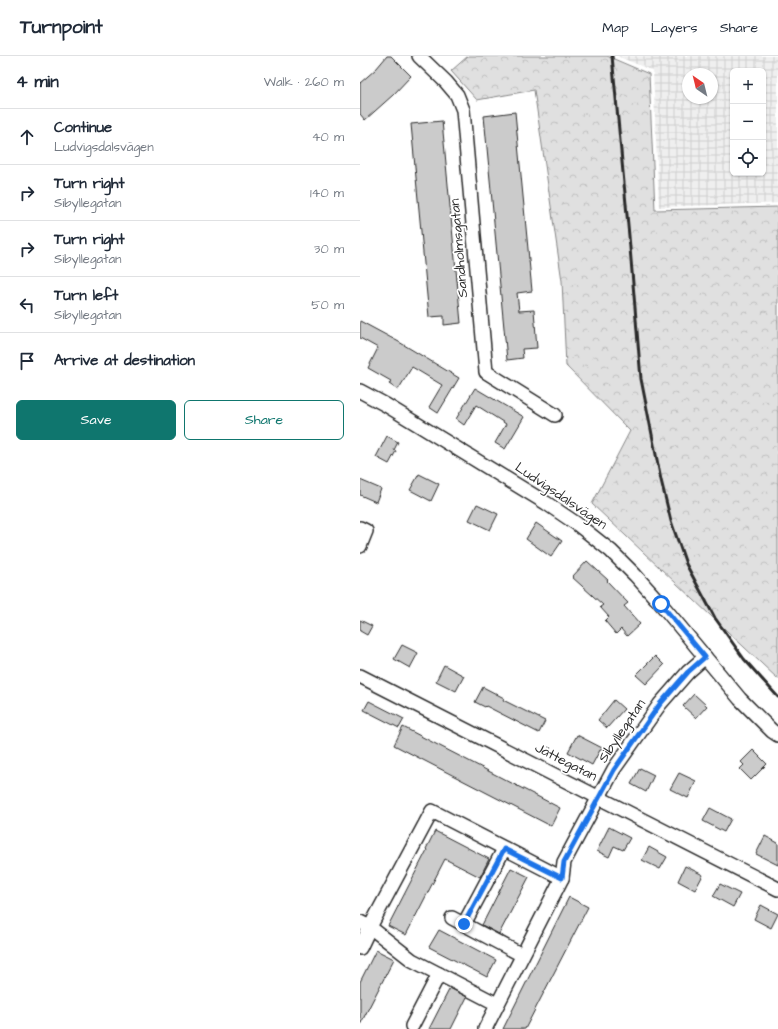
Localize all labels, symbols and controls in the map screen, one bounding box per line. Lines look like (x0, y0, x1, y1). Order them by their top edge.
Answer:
text: Turnpoint (20, 14, 103, 41)
text: Map (602, 18, 629, 38)
text: Layers (651, 18, 698, 38)
text: Share (720, 18, 758, 38)
north arrow (682, 68, 718, 104)
map controls (730, 68, 766, 176)
button: + (730, 68, 766, 104)
text: 4 min (16, 70, 59, 94)
text: Walk · 260 m (264, 73, 344, 91)
button: − (730, 104, 766, 140)
text: Continue (54, 117, 112, 138)
icon: ahead (16, 126, 38, 148)
text: 40 m (312, 128, 344, 146)
text: Ludvigsdalsvägen (54, 138, 154, 156)
button: locate (730, 140, 766, 176)
text: Turn right (54, 173, 125, 194)
icon: right (16, 182, 38, 204)
text: 140 m (310, 184, 344, 202)
text: Sibyllegatan (54, 194, 122, 212)
street label: Sandholmsgatan (445, 198, 473, 298)
text: Turn right (54, 229, 125, 250)
icon: right (16, 238, 38, 260)
text: 30 m (314, 240, 344, 258)
text: Sibyllegatan (54, 250, 122, 268)
text: Turn left (54, 285, 118, 306)
icon: left (16, 294, 38, 316)
text: 50 m (311, 296, 344, 314)
text: Sibyllegatan (54, 306, 122, 324)
icon: arrive (16, 350, 38, 372)
text: Arrive at destination (54, 350, 195, 371)
button: Save (16, 400, 176, 440)
button: Share (184, 400, 344, 440)
street label: Ludvigsdalsvägen (511, 458, 611, 534)
route start (652, 595, 670, 613)
street label: Sibyllegatan (593, 695, 651, 767)
street label: Jättegatan (531, 738, 601, 786)
route end (455, 915, 473, 933)

